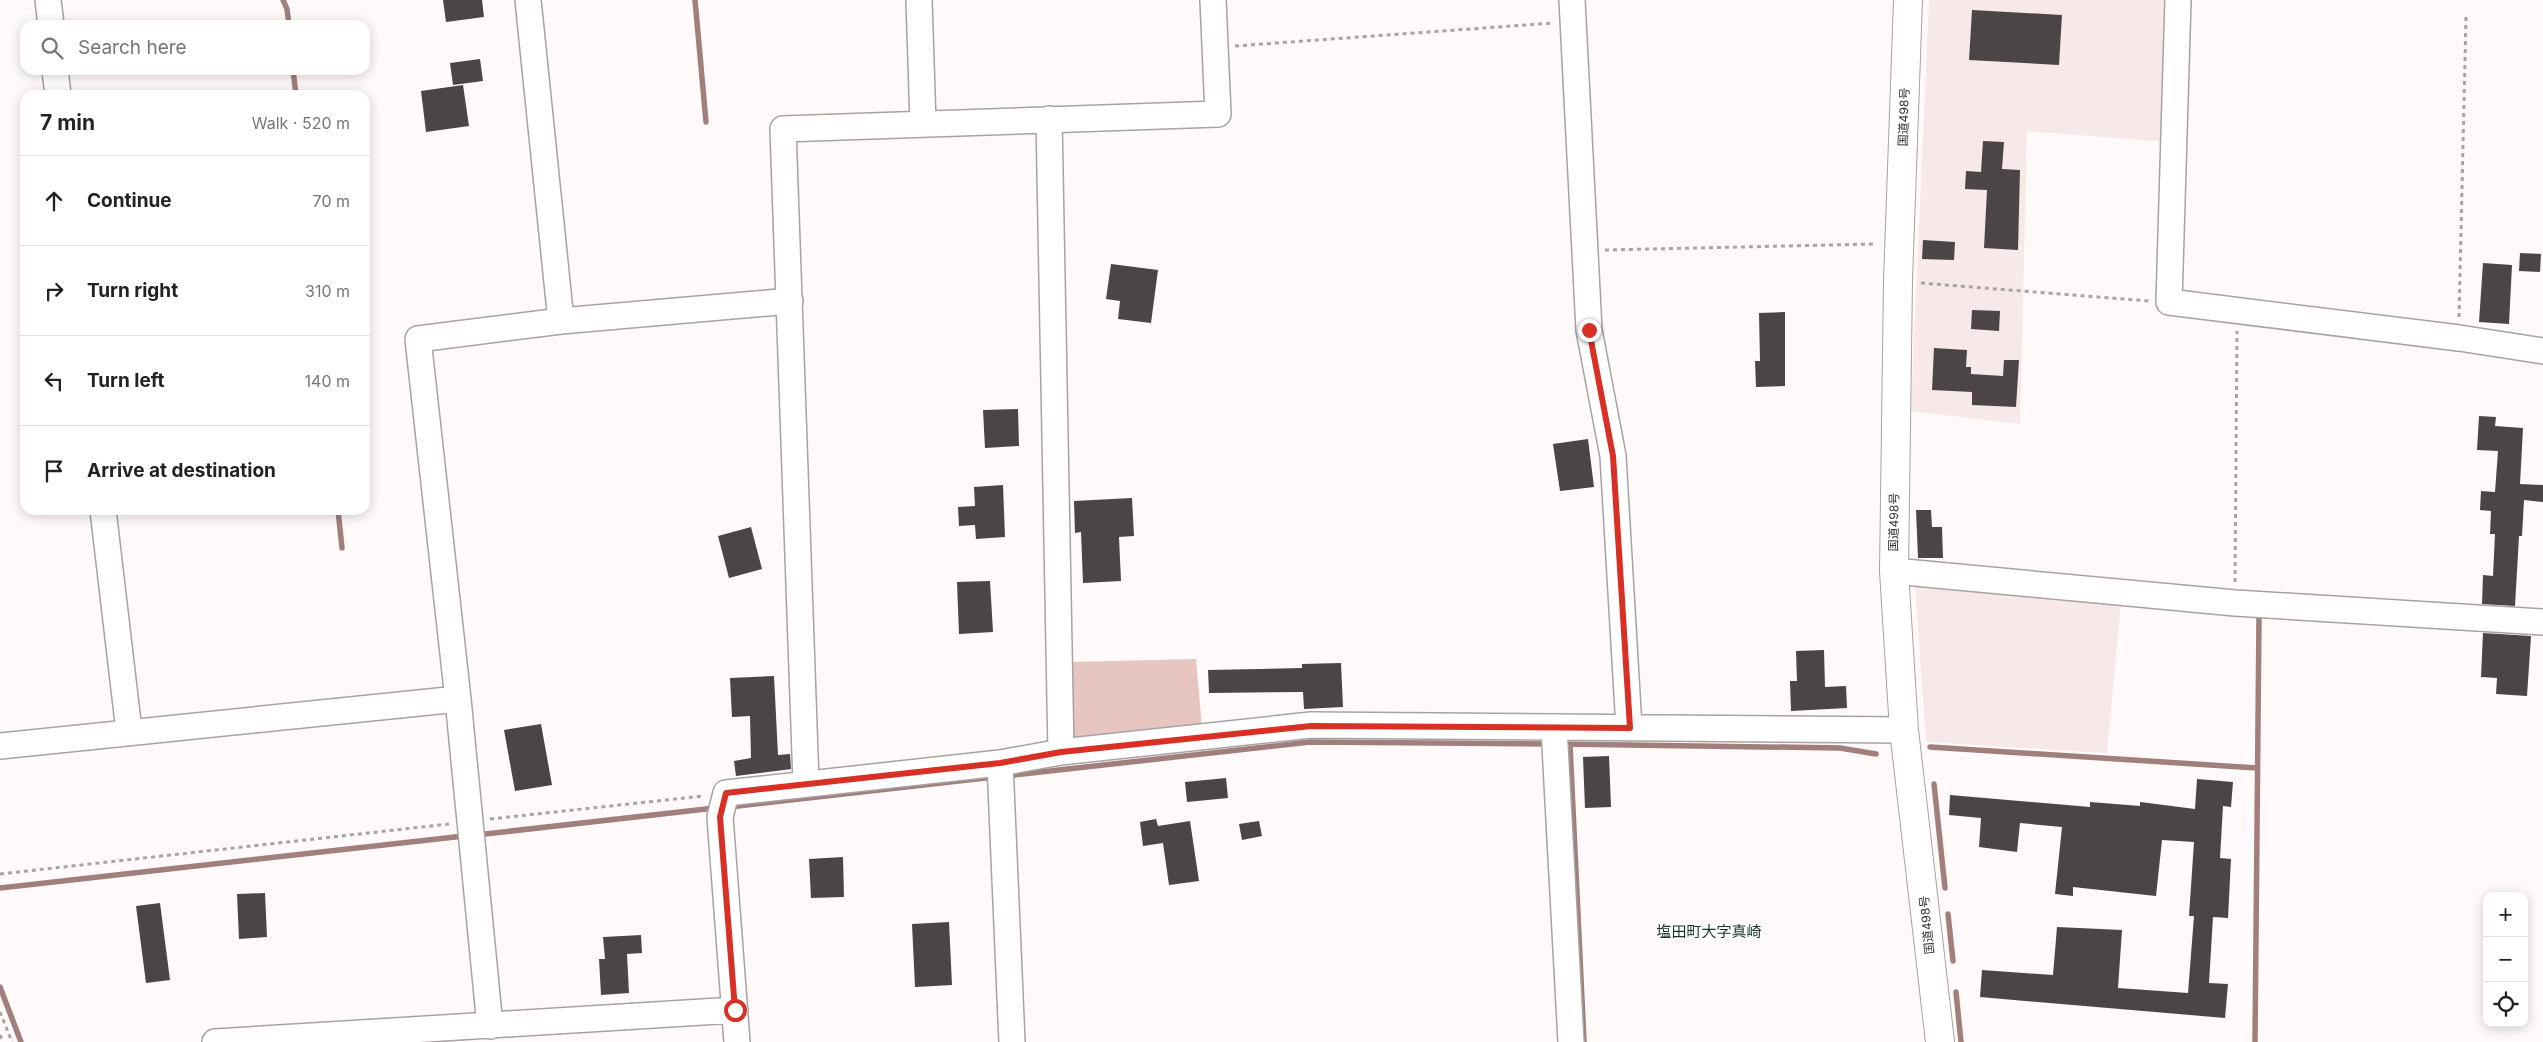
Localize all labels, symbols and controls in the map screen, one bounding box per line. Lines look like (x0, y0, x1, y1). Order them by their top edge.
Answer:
search box (20, 20, 370, 75)
icon: search (38, 34, 66, 62)
text: Search here (78, 36, 187, 59)
street label: 国道498号 (1895, 87, 1912, 147)
text: 7 min (40, 110, 95, 135)
text: Walk · 520 m (252, 113, 350, 133)
icon: ahead (40, 187, 68, 215)
text: Continue (87, 189, 172, 212)
text: 70 m (313, 191, 350, 211)
icon: right (40, 277, 68, 305)
text: Turn right (87, 279, 178, 302)
text: 310 m (305, 281, 350, 301)
route end (1578, 319, 1601, 342)
icon: left (40, 367, 68, 395)
text: Turn left (87, 369, 165, 392)
text: 140 m (305, 371, 350, 391)
icon: arrive (40, 457, 68, 485)
text: Arrive at destination (87, 459, 276, 482)
street label: 国道498号 (1885, 493, 1902, 551)
map controls (2483, 892, 2528, 1027)
button: + (2483, 892, 2528, 937)
street label: 国道498号 (1916, 895, 1937, 955)
district label: 塩田町大字真崎 (1656, 922, 1762, 941)
button: − (2483, 937, 2528, 982)
button: locate (2483, 982, 2528, 1027)
route start (724, 999, 747, 1022)

